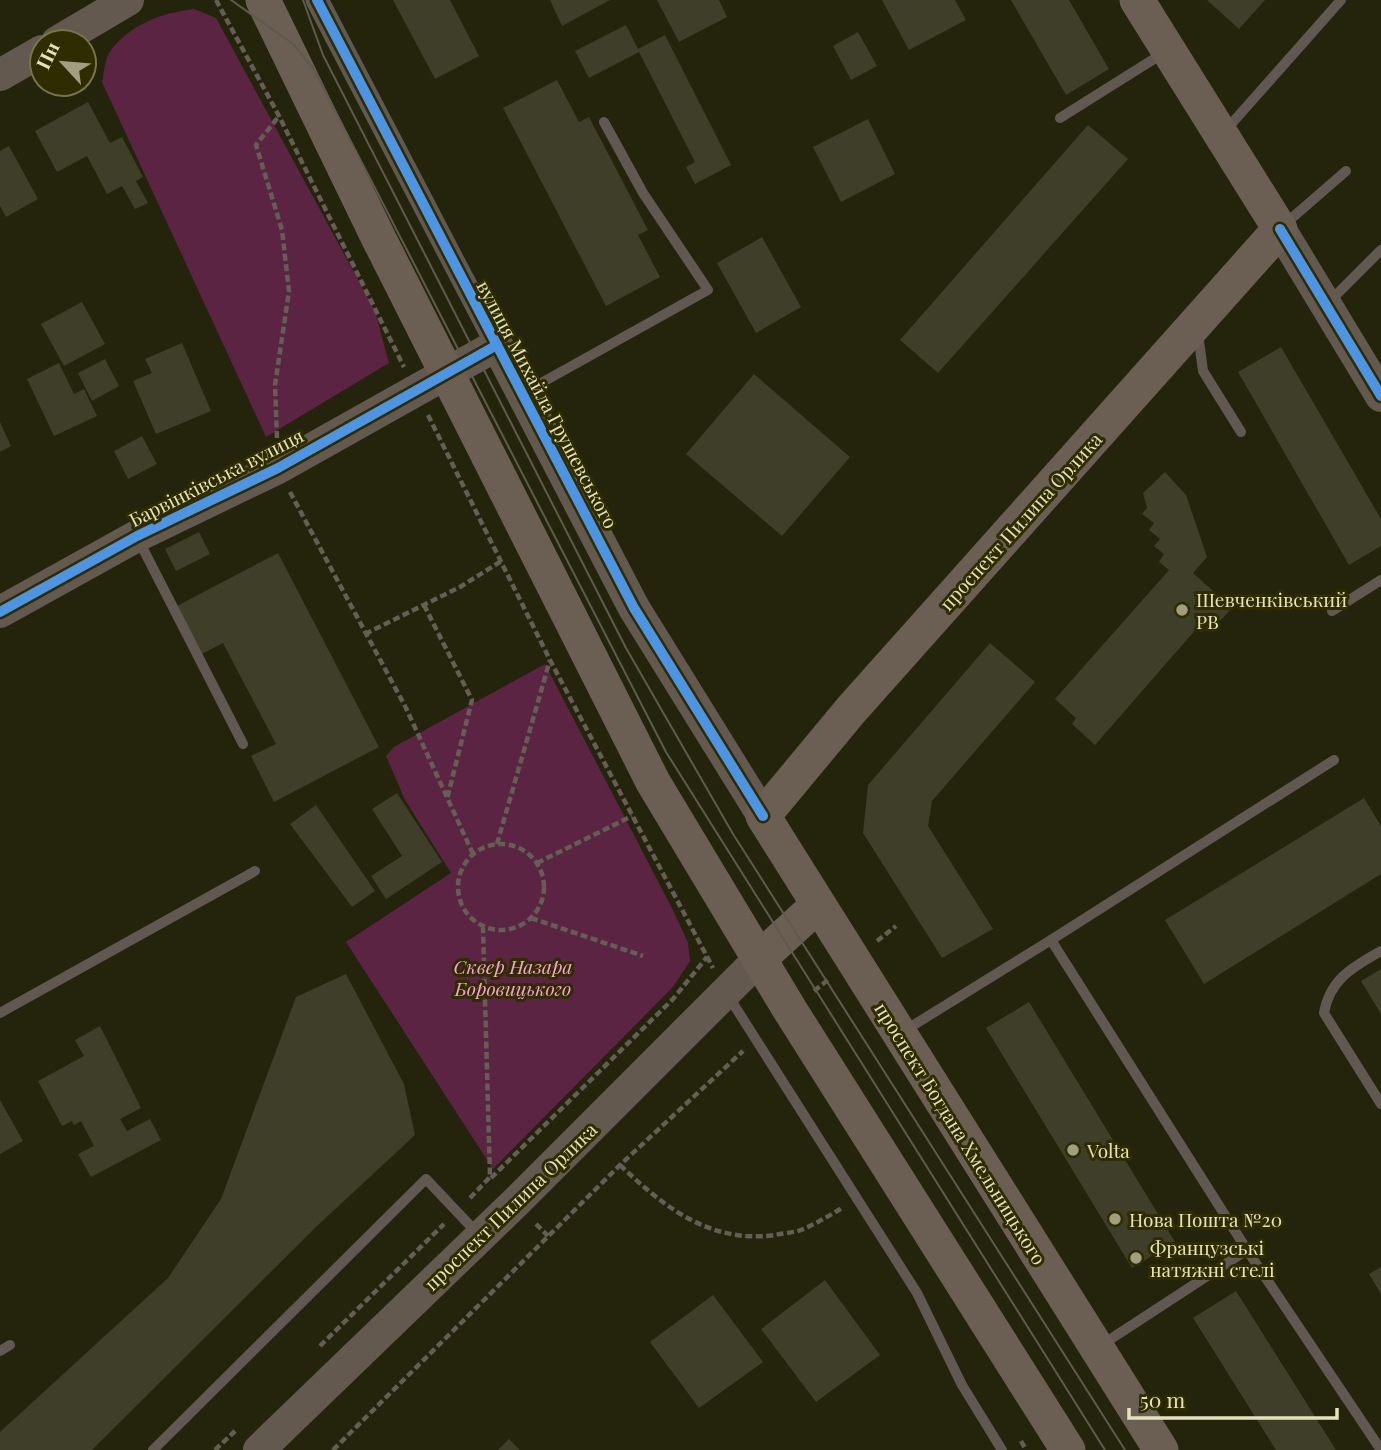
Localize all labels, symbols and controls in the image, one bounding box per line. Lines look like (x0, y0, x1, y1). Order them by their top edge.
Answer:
north arrow (28, 28, 98, 98)
text: Пн (29, 37, 64, 73)
street label: вулиця Михайла Грушевського (471, 275, 625, 533)
street label: Барвінківська вулиця (124, 422, 308, 532)
street label: проспект Пилипа Орлика (933, 426, 1107, 616)
place label: Шевченківський РВ (1196, 586, 1347, 634)
marker: Шевченківський РВ (1174, 602, 1190, 618)
park label: Сквер Назара Боровицького (454, 953, 572, 1001)
street label: проспект Богдана Хмельницького (869, 997, 1053, 1269)
street label: проспект Пилипа Орлика (418, 1116, 603, 1296)
place label: Volta (1086, 1137, 1130, 1163)
marker: Volta (1065, 1142, 1081, 1158)
place label: Нова Пошта №20 (1129, 1206, 1282, 1232)
marker: Нова Пошта №20 (1107, 1211, 1123, 1227)
place label: Французські натяжні стелі (1150, 1234, 1275, 1282)
marker: Французські натяжні стелі (1128, 1250, 1144, 1266)
scale bar (1129, 1376, 1337, 1420)
text: 50 m (1140, 1385, 1186, 1413)

